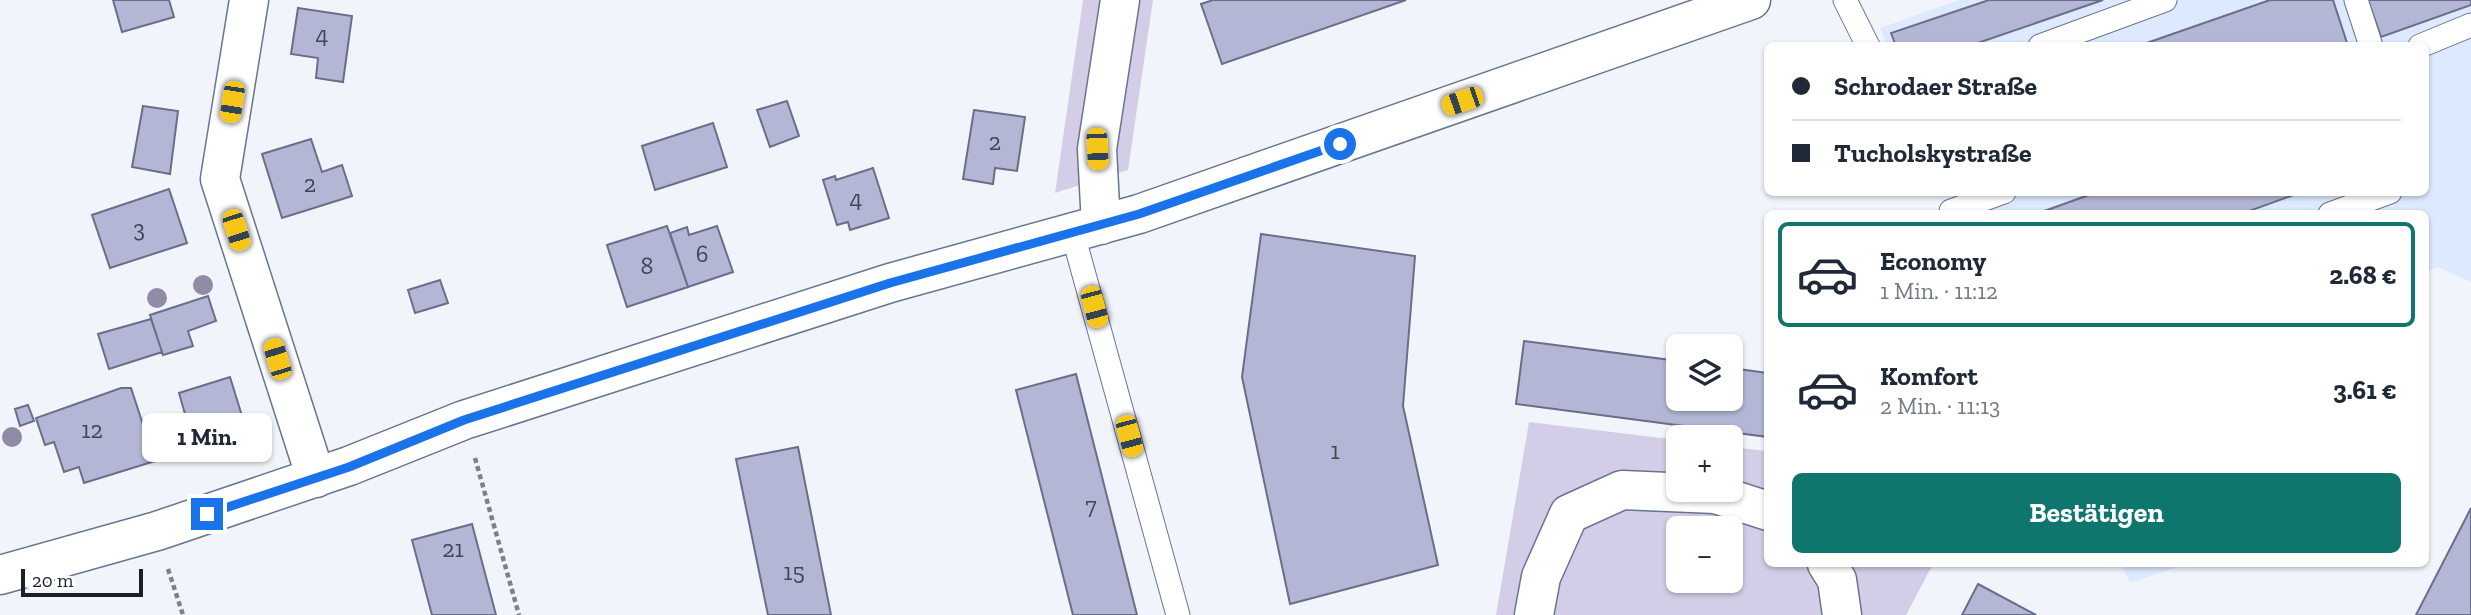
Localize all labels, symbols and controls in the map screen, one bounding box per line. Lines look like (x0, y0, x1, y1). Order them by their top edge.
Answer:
house number: 4 (316, 20, 329, 49)
text: Schrodaer Straße (1834, 70, 2037, 102)
car (219, 80, 246, 124)
car (1439, 84, 1486, 118)
house number: 2 (989, 127, 1001, 156)
car (1086, 127, 1109, 171)
route start (1324, 128, 1356, 160)
text: Tucholskystraße (1834, 137, 2031, 169)
house number: 2 (304, 169, 316, 198)
house number: 4 (850, 184, 863, 213)
car (220, 207, 253, 253)
house number: 3 (133, 214, 145, 243)
house number: 6 (696, 239, 708, 268)
icon: car (1796, 243, 1859, 306)
text: Economy (1880, 245, 1986, 277)
house number: 8 (641, 251, 653, 280)
text: 2.68 € (2329, 259, 2397, 291)
text: 1 Min. · 11:12 (1880, 277, 1998, 305)
car (1079, 284, 1110, 330)
map controls (1666, 334, 1743, 593)
button: layers (1666, 334, 1743, 411)
car (261, 336, 294, 382)
icon: car (1796, 358, 1859, 421)
text: Komfort (1880, 360, 1978, 392)
text: 3.61 € (2333, 374, 2397, 406)
text: 2 Min. · 11:13 (1880, 392, 2000, 420)
callout: 1 Min. (142, 412, 272, 462)
car (1114, 413, 1145, 459)
house number: 12 (81, 415, 103, 444)
text: 1 Min. (177, 423, 237, 451)
button: + (1666, 425, 1743, 502)
house number: 1 (1330, 436, 1340, 465)
button: Bestätigen (1792, 473, 2401, 553)
house number: 7 (1085, 491, 1097, 520)
route end (191, 498, 223, 530)
button: − (1666, 516, 1743, 593)
house number: 21 (442, 534, 464, 563)
house number: 15 (783, 557, 805, 586)
scale bar (21, 566, 144, 598)
text: 20 m (32, 569, 73, 592)

